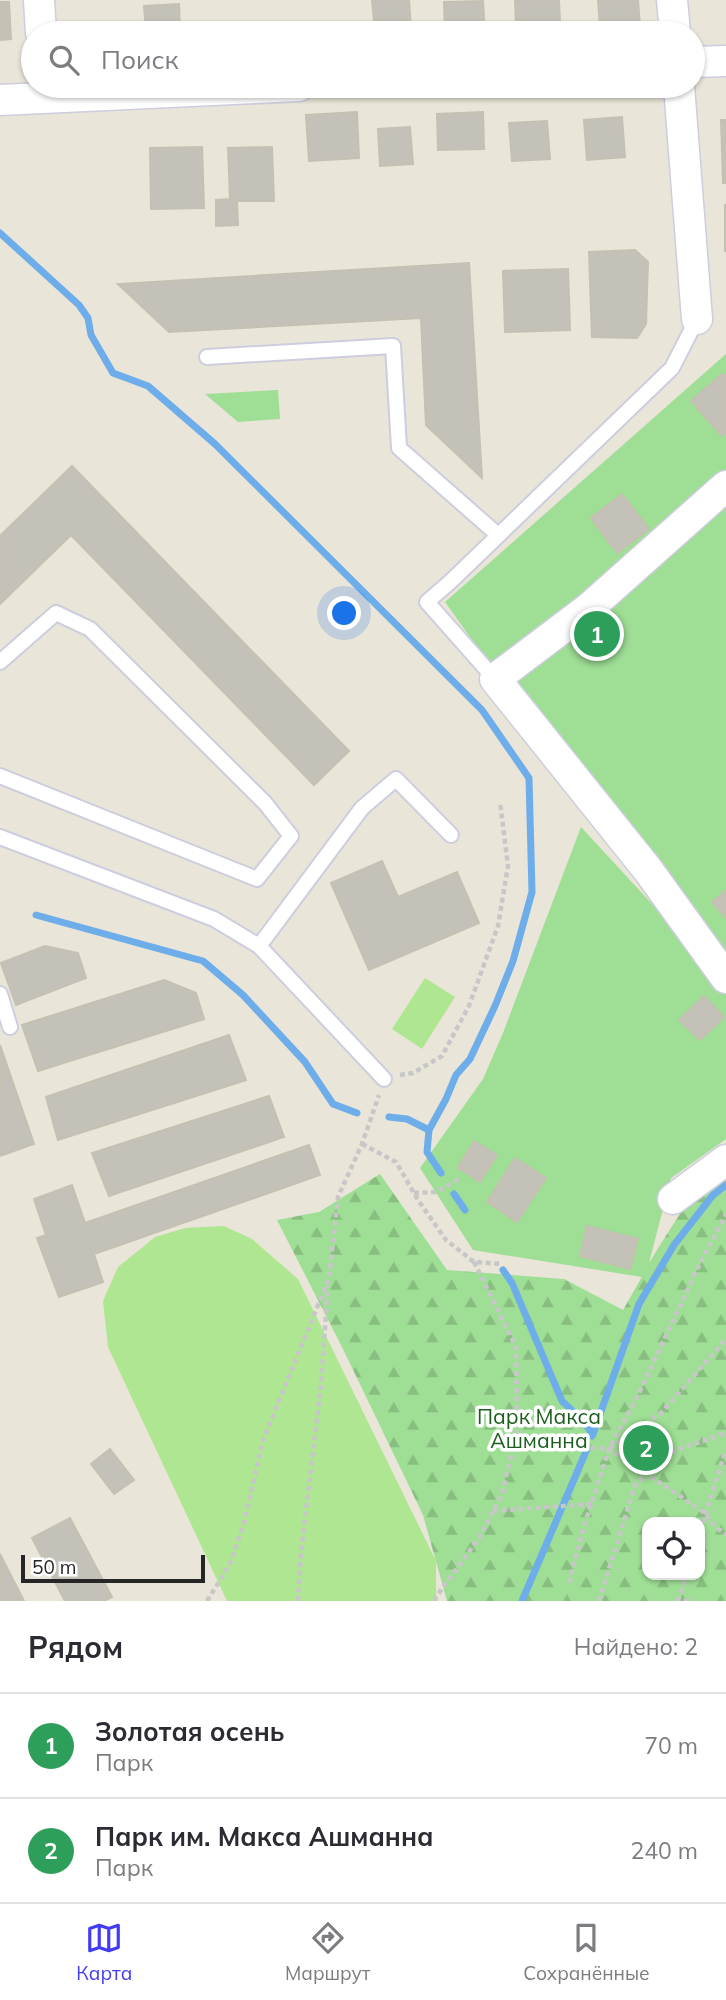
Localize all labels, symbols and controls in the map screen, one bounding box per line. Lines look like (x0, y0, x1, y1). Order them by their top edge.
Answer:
search box (21, 21, 705, 98)
icon: search (45, 41, 83, 79)
text: Поиск (101, 43, 179, 76)
your location (327, 596, 361, 630)
pin: 1 (574, 608, 620, 660)
park label: Парк Макса Ашманна (477, 1403, 601, 1453)
pin: 2 (623, 1422, 669, 1474)
map controls (642, 1517, 705, 1580)
button: locate (642, 1517, 705, 1580)
scale bar (21, 1552, 205, 1584)
text: 50 m (32, 1555, 76, 1579)
text: Рядом (28, 1628, 123, 1666)
text: Найдено: 2 (574, 1632, 698, 1661)
text: Золотая осень (95, 1715, 284, 1748)
text: 1 (44, 1731, 58, 1760)
text: 70 m (644, 1731, 698, 1760)
text: Парк (95, 1748, 153, 1777)
text: Парк им. Макса Ашманна (95, 1820, 434, 1853)
text: 2 (44, 1836, 58, 1865)
text: 240 m (630, 1836, 698, 1865)
text: Парк (95, 1853, 153, 1882)
tab: Карта (76, 1919, 132, 1985)
tab: Маршрут (285, 1919, 370, 1985)
tab: Сохранённые (523, 1919, 650, 1985)

